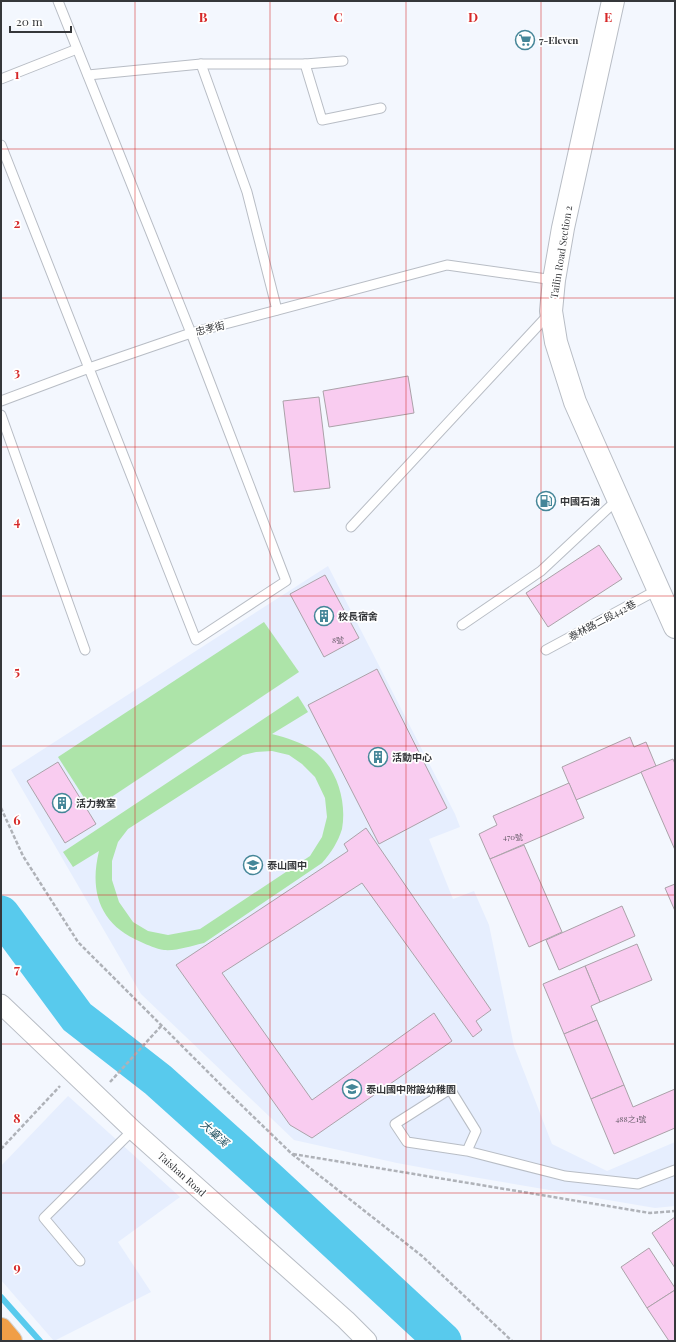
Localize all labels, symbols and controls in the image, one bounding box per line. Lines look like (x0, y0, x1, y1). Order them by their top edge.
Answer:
scale bar (10, 8, 71, 34)
text: B (199, 8, 208, 25)
text: C (333, 8, 343, 25)
text: D (468, 8, 478, 25)
text: E (604, 8, 612, 25)
text: 20 m (16, 13, 43, 29)
supermarket icon: 7-Eleven (514, 29, 536, 51)
place label: 7-Eleven (539, 33, 579, 47)
text: 1 (15, 65, 20, 82)
street label: Tailin Road Section 2 (547, 204, 575, 300)
text: 2 (14, 214, 21, 231)
street label: 忠孝街 (194, 318, 226, 338)
text: 3 (14, 363, 20, 380)
fuel station icon: 中國石油 (535, 490, 557, 512)
place label: 中國石油 (560, 494, 600, 508)
text: 4 (14, 512, 21, 529)
street label: 泰林路二段442巷 (566, 596, 638, 644)
building icon: 校長宿舍 (313, 605, 335, 627)
place label: 校長宿舍 (338, 609, 378, 623)
house number: 8號 (332, 634, 344, 645)
text: 5 (14, 662, 20, 679)
building icon: 活動中心 (367, 746, 389, 768)
place label: 活動中心 (392, 750, 432, 764)
building icon: 活力教室 (51, 792, 73, 814)
place label: 活力教室 (76, 796, 116, 810)
text: 6 (13, 811, 21, 828)
house number: 470號 (503, 831, 523, 842)
school or university icon: 泰山國中 (242, 854, 264, 876)
place label: 泰山國中 (267, 858, 307, 872)
text: 7 (14, 960, 20, 977)
school or university icon: 泰山國中附設幼稚園 (341, 1078, 363, 1100)
place label: 泰山國中附設幼稚園 (366, 1082, 456, 1096)
text: 8 (13, 1109, 21, 1126)
house number: 488之1號 (615, 1113, 647, 1124)
water label: 大窠溪 (198, 1116, 234, 1151)
street label: Taishan Road (155, 1149, 209, 1200)
text: 9 (13, 1258, 21, 1275)

